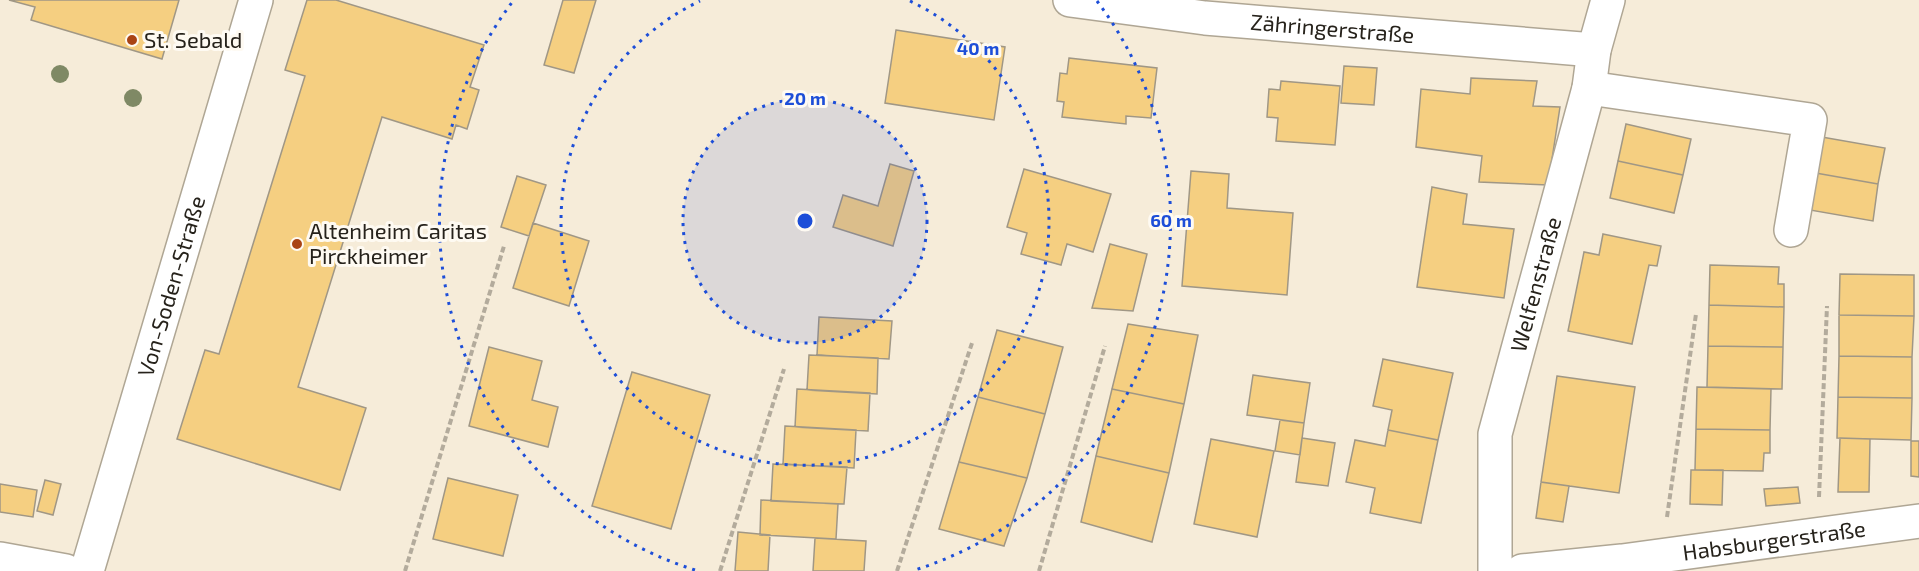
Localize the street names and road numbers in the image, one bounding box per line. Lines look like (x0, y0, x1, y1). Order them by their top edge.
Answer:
street label: Zähringerstraße (1249, 8, 1415, 47)
street label: Von-Soden-Straße (131, 192, 209, 379)
street label: Welfenstraße (1504, 214, 1565, 355)
street label: Habsburgerstraße (1681, 514, 1867, 565)

